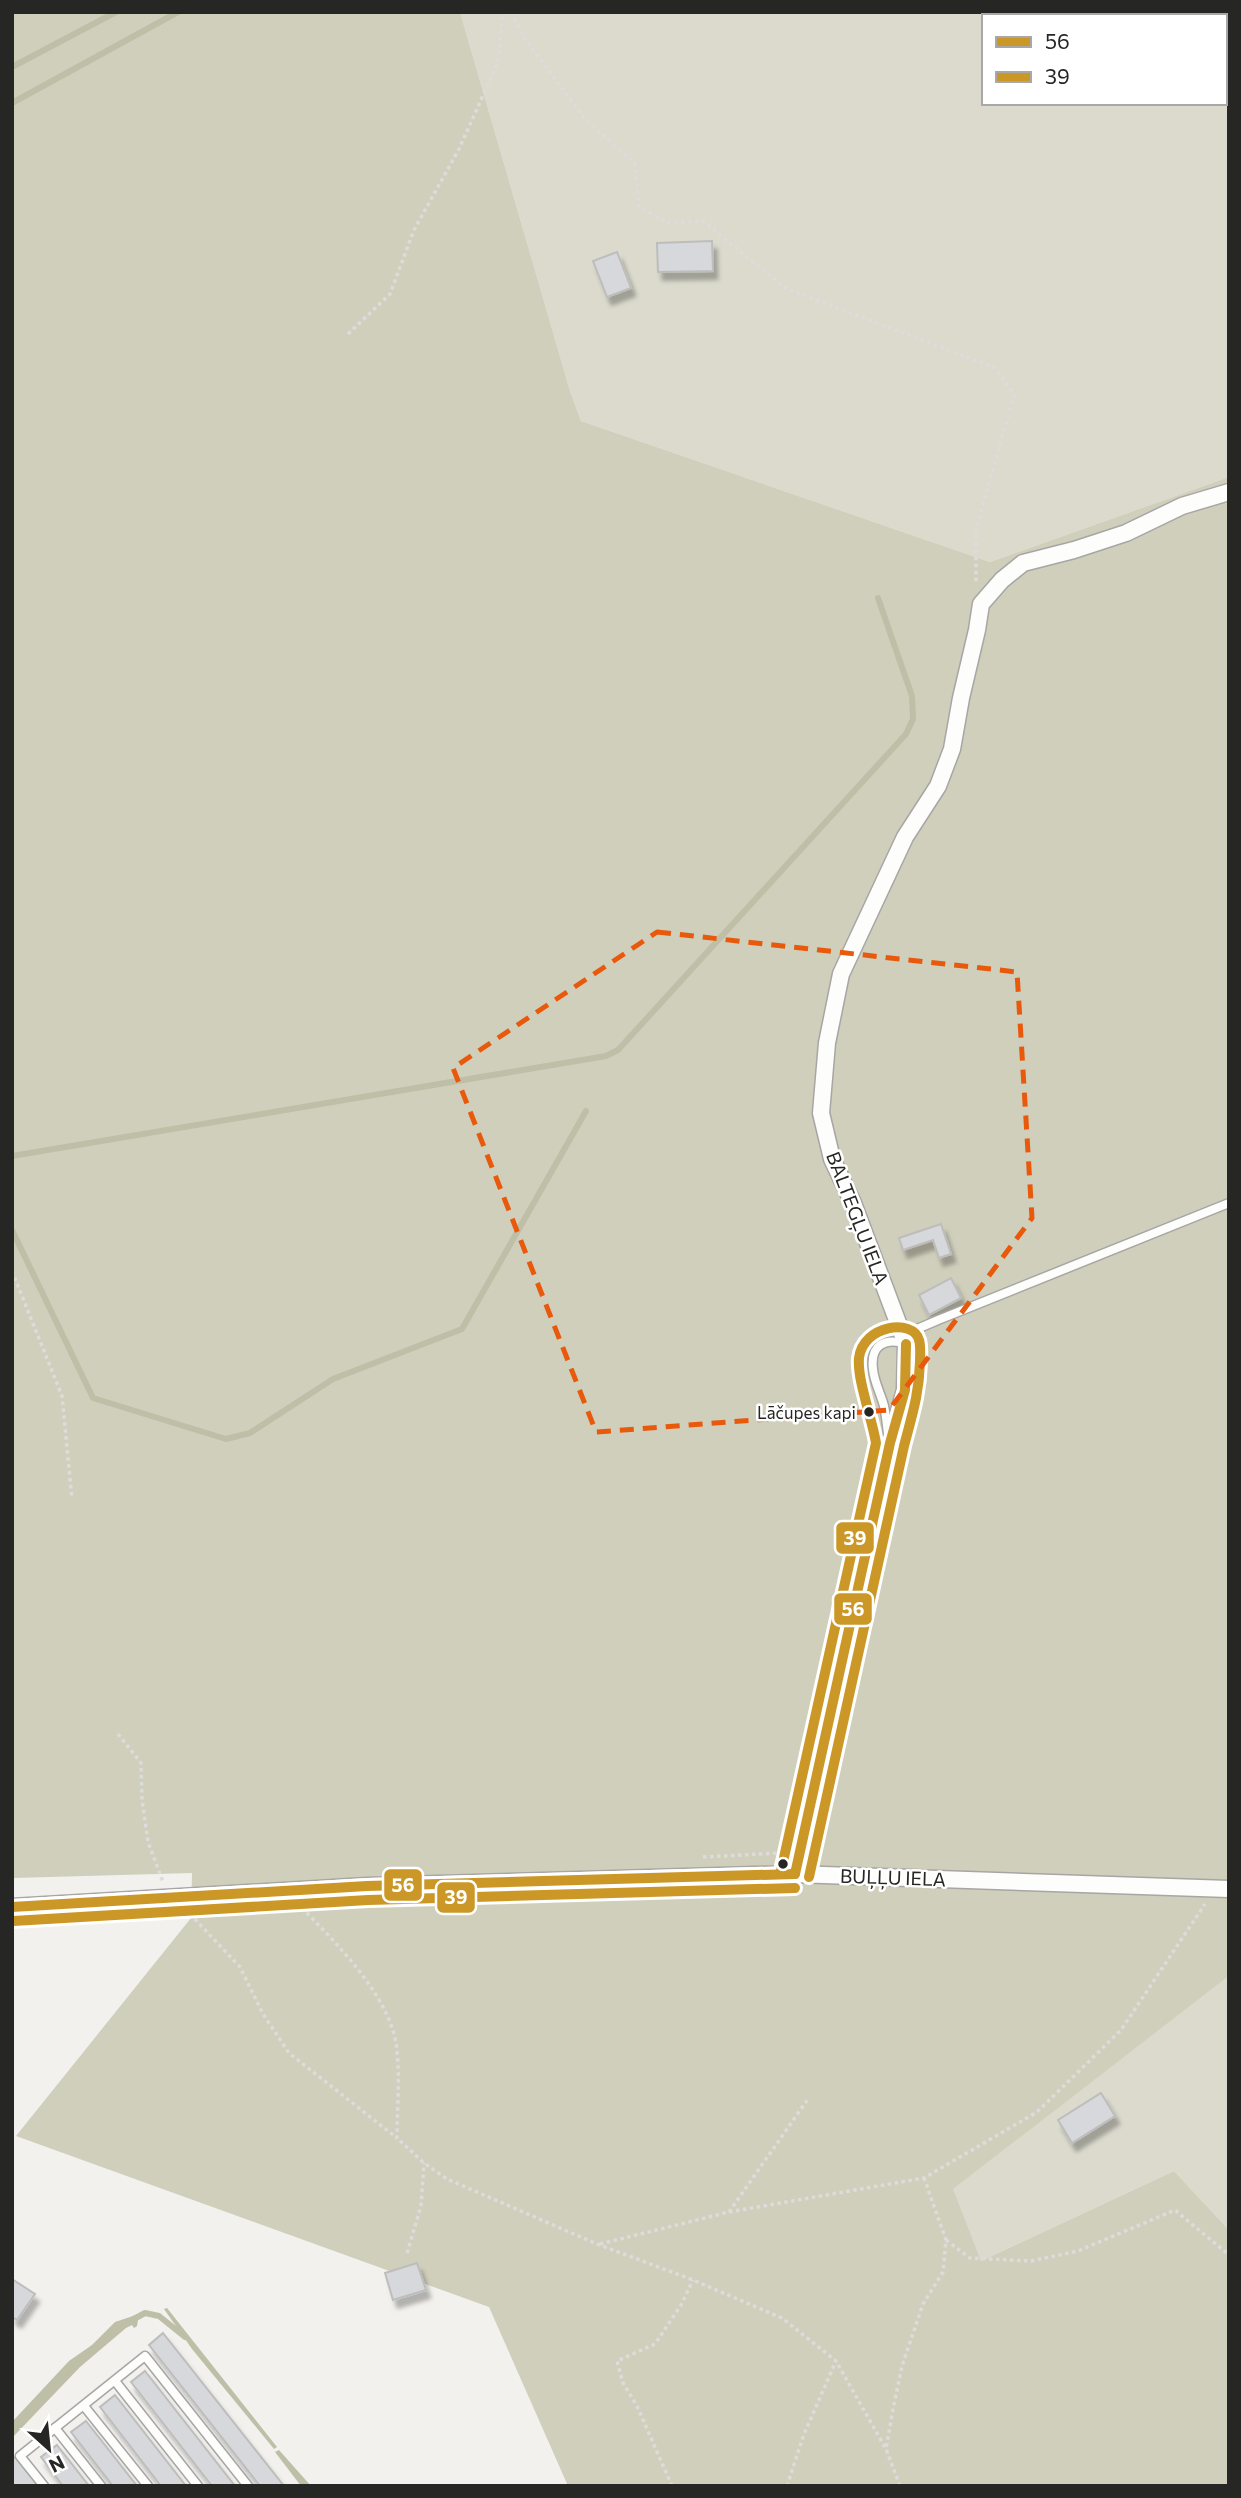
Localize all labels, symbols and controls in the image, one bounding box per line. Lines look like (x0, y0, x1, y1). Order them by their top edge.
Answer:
legend (982, 14, 1227, 105)
text: 56 (1045, 28, 1070, 53)
text: 39 (1045, 63, 1070, 88)
street label: BALTEGĻU IELA (820, 1148, 894, 1288)
place label: Lāčupes kapi (757, 1402, 856, 1423)
marker: Lāčupes kapi (862, 1405, 876, 1419)
line badge: 39 (835, 1521, 875, 1555)
text: 39 (844, 1526, 866, 1549)
line badge: 56 (833, 1592, 873, 1626)
text: 56 (842, 1597, 864, 1620)
unlabelled marker (776, 1857, 790, 1871)
street label: BUĻĻU IELA (840, 1864, 946, 1892)
line badge: 56 (383, 1868, 423, 1902)
text: 56 (392, 1873, 414, 1896)
line badge: 39 (436, 1881, 476, 1914)
text: 39 (445, 1885, 467, 1908)
north arrow (14, 2414, 84, 2484)
text: N (45, 2451, 69, 2478)

